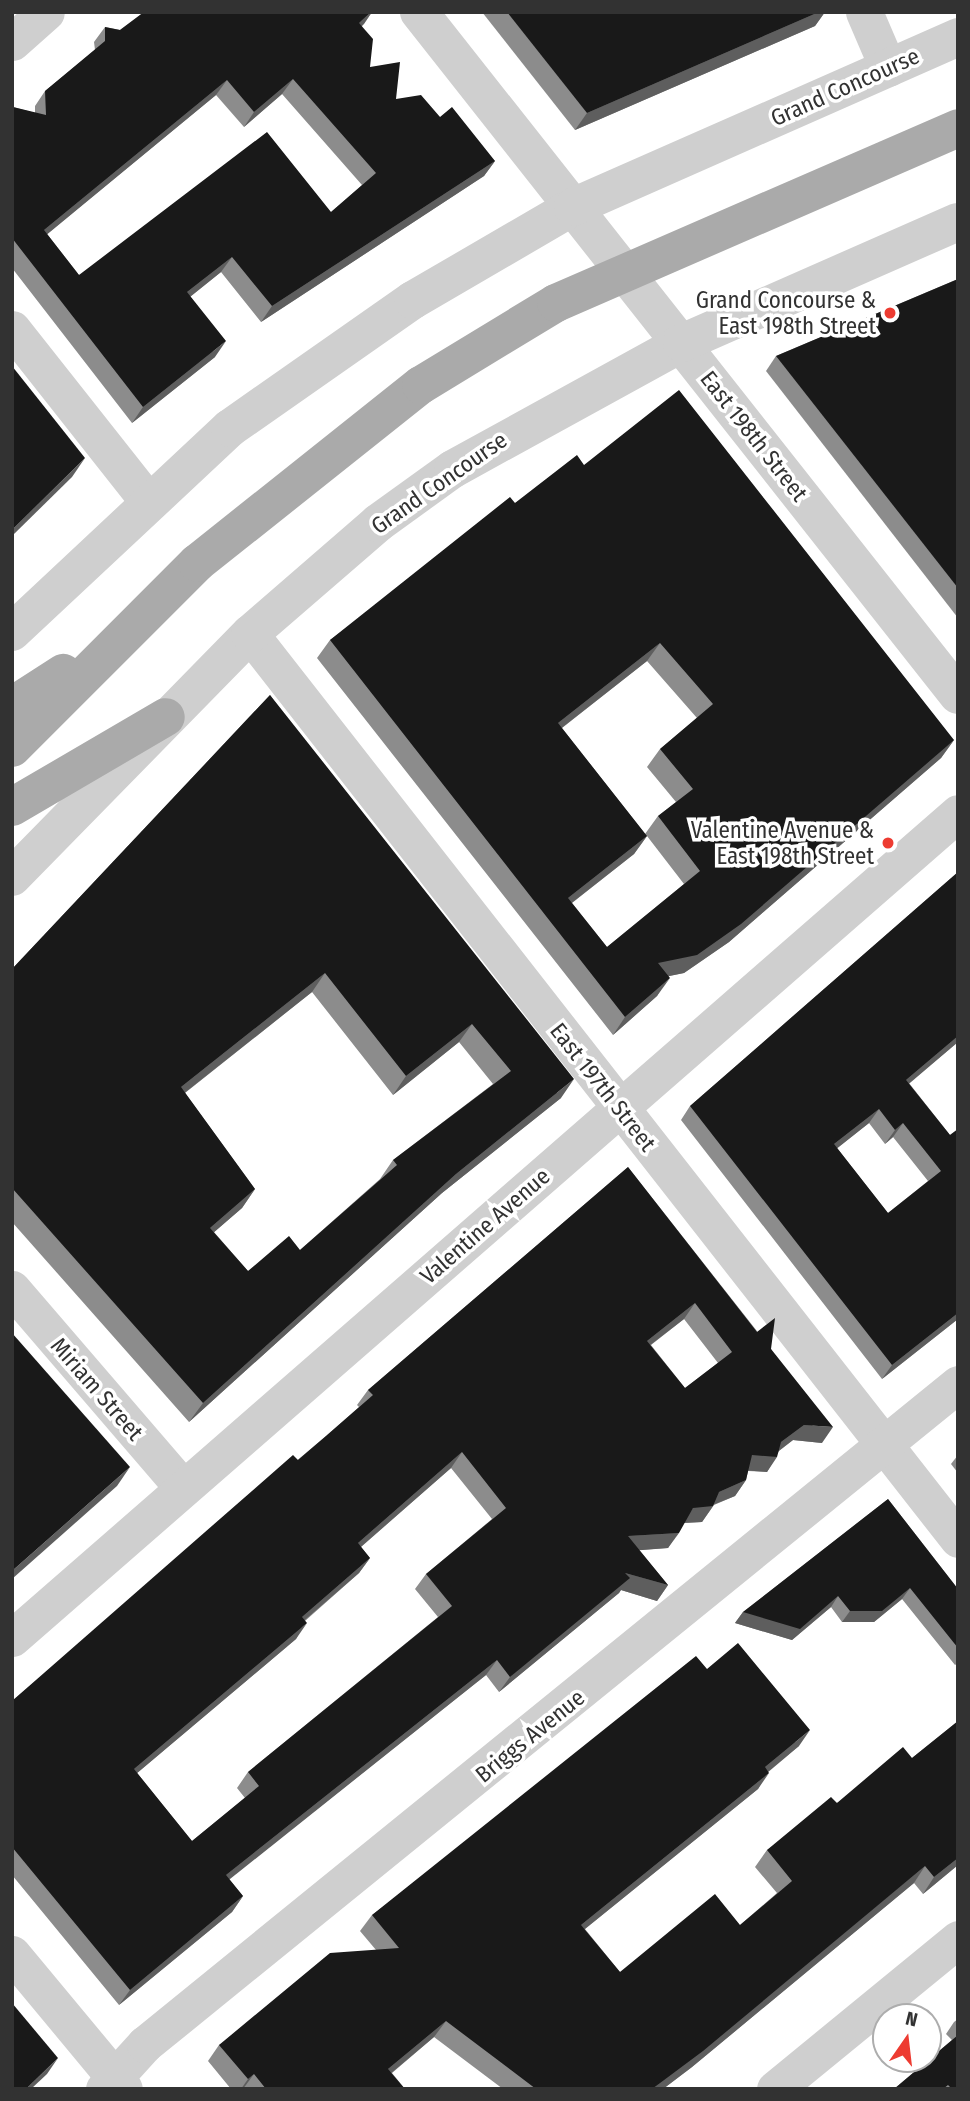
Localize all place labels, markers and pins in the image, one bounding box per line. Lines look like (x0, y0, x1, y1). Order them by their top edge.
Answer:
place label: Grand Concourse & East 198th Street (696, 286, 876, 340)
marker: Grand Concourse & East 198th Street (882, 305, 898, 321)
place label: Valentine Avenue & East 198th Street (691, 816, 874, 870)
marker: Valentine Avenue & East 198th Street (880, 835, 896, 851)

